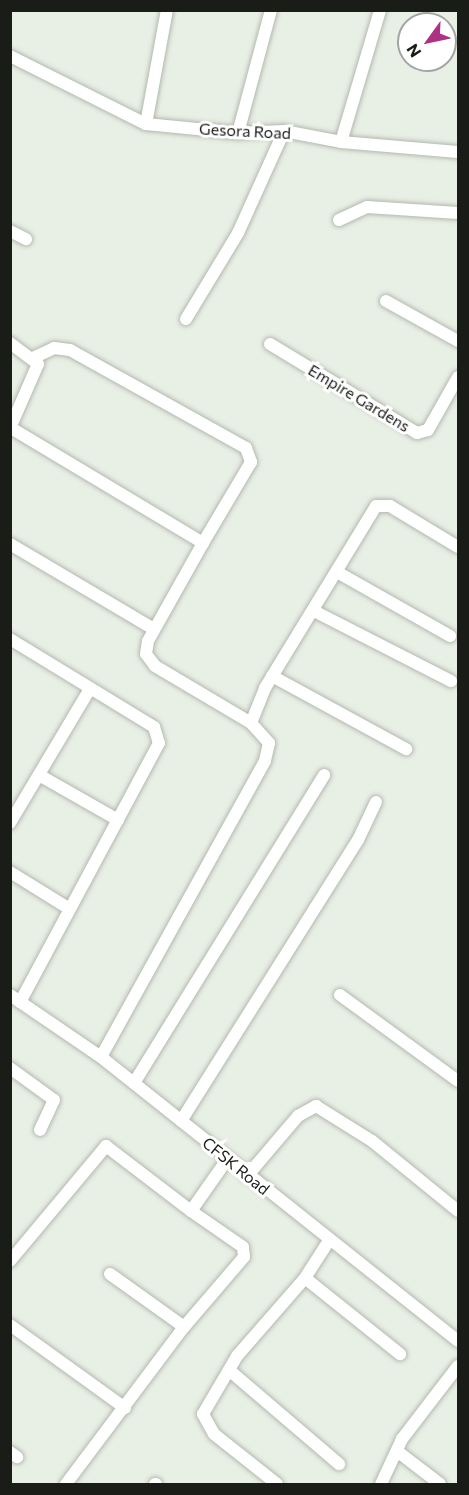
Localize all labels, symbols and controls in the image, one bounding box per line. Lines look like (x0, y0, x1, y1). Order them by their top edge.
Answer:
north arrow (397, 12, 457, 72)
text: N (402, 41, 424, 61)
street label: Gesora Road (199, 119, 291, 143)
street label: Empire Gardens (305, 360, 413, 436)
street label: CFSK Road (199, 1133, 273, 1199)

